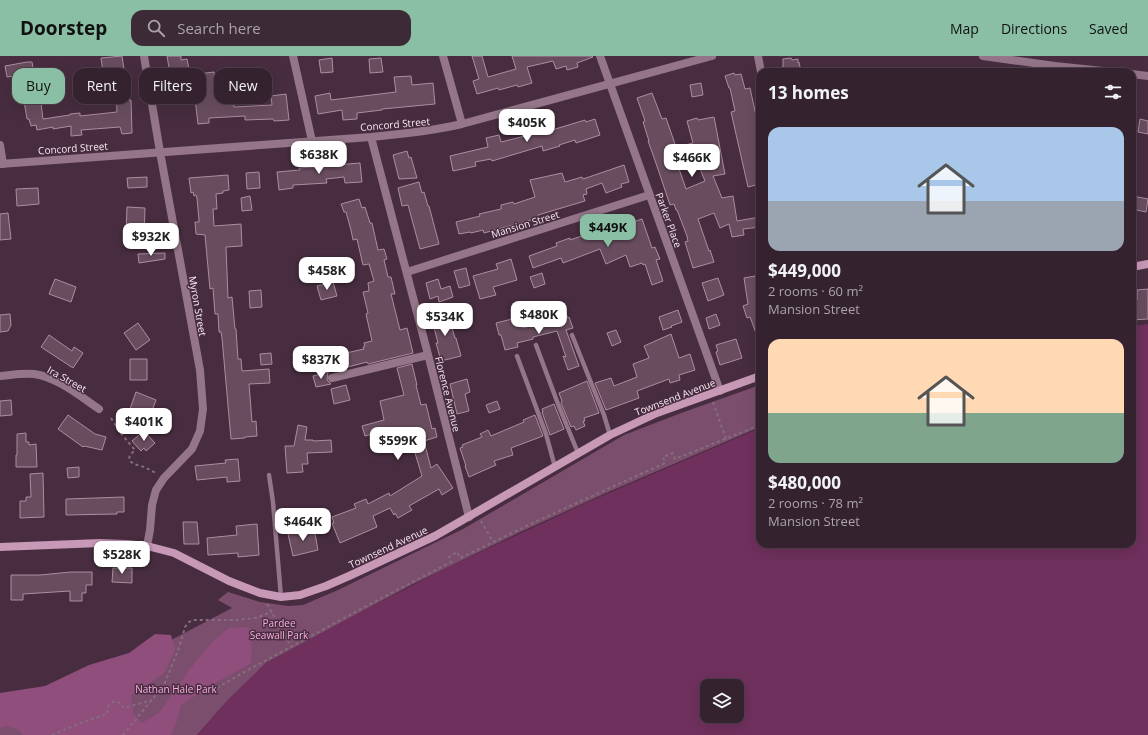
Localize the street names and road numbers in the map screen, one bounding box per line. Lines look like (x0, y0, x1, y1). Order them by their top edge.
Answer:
street label: Concord Street (360, 114, 431, 134)
street label: Concord Street (38, 139, 109, 157)
street label: Parker Place (653, 190, 686, 250)
street label: Mansion Street (489, 207, 561, 241)
street label: Myron Street (186, 275, 210, 338)
street label: Florence Avenue (432, 355, 464, 434)
street label: Ira Street (45, 362, 90, 396)
street label: Townsend Avenue (633, 375, 718, 419)
street label: Townsend Avenue (346, 522, 430, 571)

